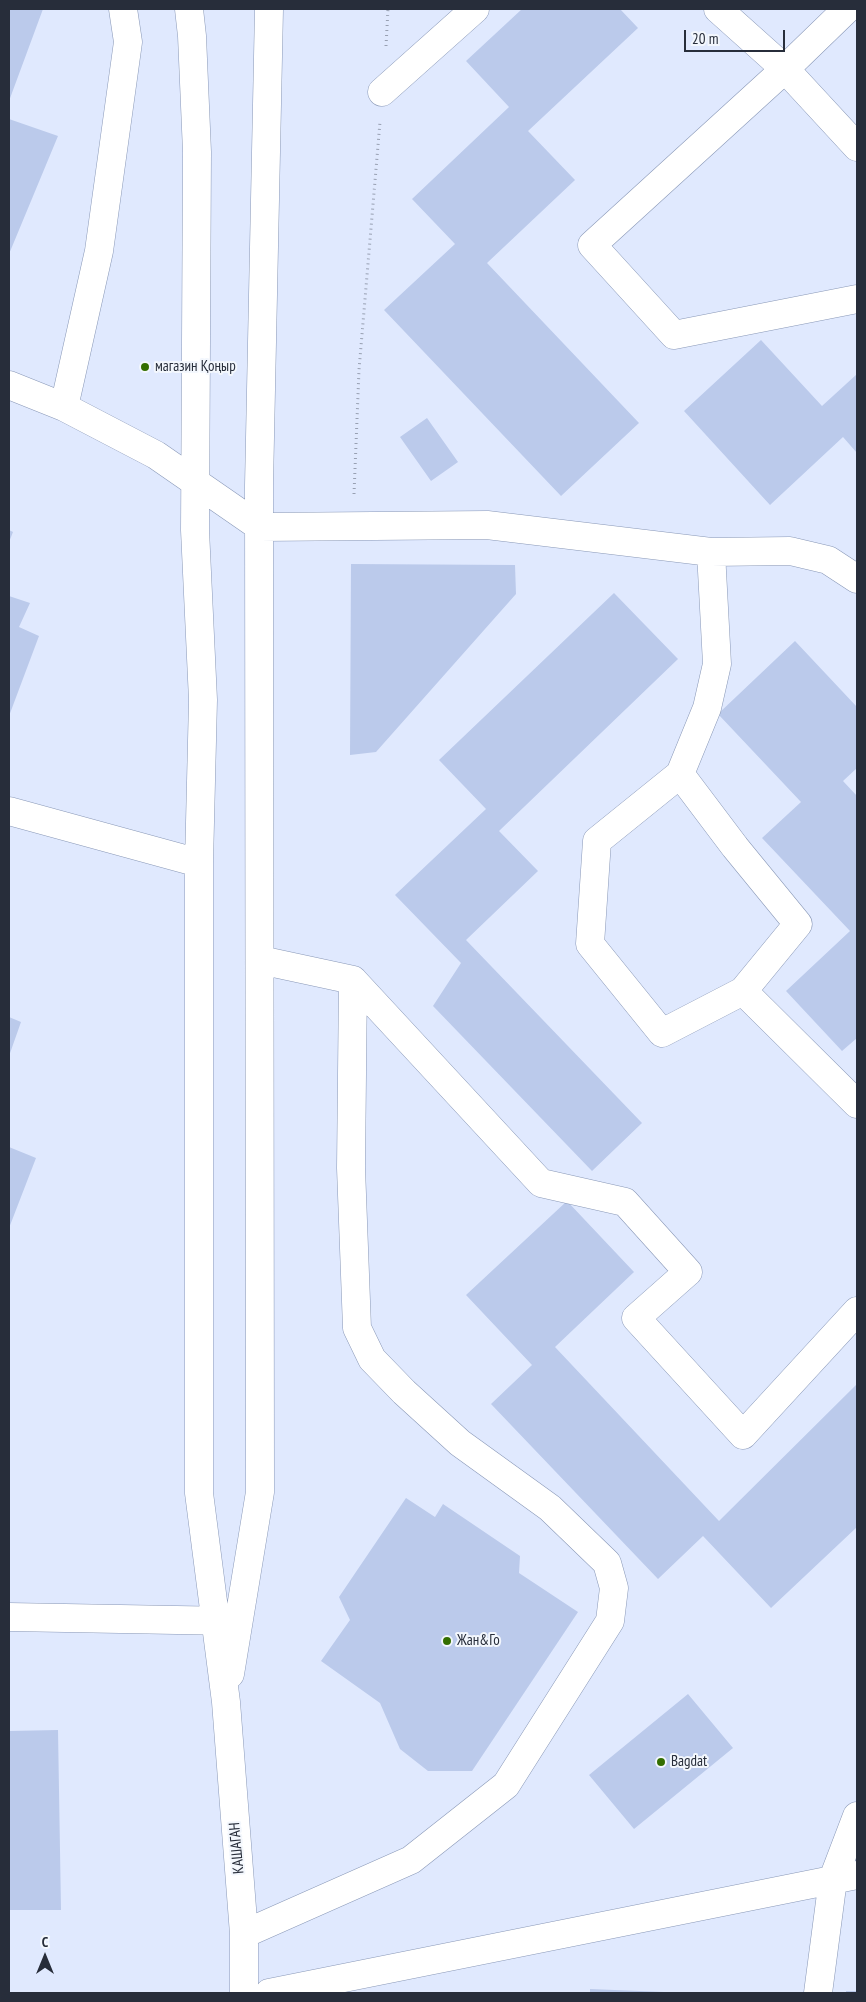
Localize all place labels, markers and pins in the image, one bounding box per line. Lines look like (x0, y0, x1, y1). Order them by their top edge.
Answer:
place label: магазин Қоңыр (155, 358, 236, 376)
marker: магазин Қоңыр (139, 361, 151, 373)
place label: Жан&Го (457, 1632, 500, 1650)
marker: Жан&Го (441, 1635, 453, 1647)
place label: Bagdat (671, 1753, 707, 1771)
marker: Bagdat (655, 1756, 667, 1768)

